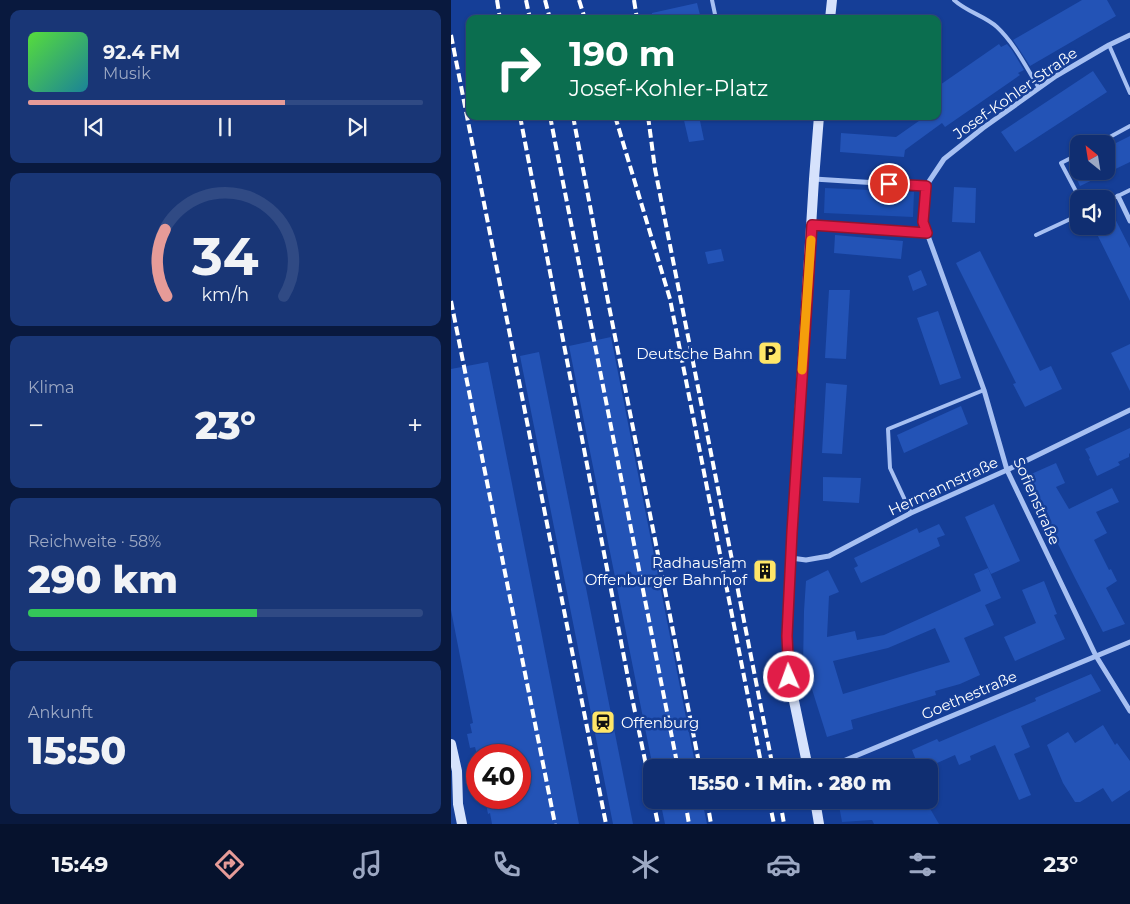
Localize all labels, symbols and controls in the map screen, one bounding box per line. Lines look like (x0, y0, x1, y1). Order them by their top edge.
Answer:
text: 190 m (569, 32, 675, 75)
icon: right (486, 35, 551, 100)
text: 92.4 FM (103, 41, 180, 64)
street label: Josef-Kohler-Straße (949, 43, 1081, 143)
text: Musik (103, 64, 151, 83)
text: Josef-Kohler-Platz (569, 75, 768, 102)
icon: previous (80, 113, 108, 141)
icon: pause (211, 113, 239, 141)
icon: next (343, 113, 371, 141)
north arrow (1070, 135, 1115, 180)
map controls (1070, 135, 1115, 235)
pin (868, 163, 910, 205)
icon: arrive (875, 170, 903, 198)
button: sound (1070, 190, 1115, 235)
text: 34 (191, 225, 259, 288)
text: km/h (202, 284, 249, 305)
parking icon: Deutsche Bahn (757, 340, 783, 366)
place label: Deutsche Bahn (636, 344, 753, 363)
text: Klima (28, 378, 74, 397)
text: 23° (195, 402, 256, 449)
text: − (28, 408, 44, 442)
text: + (407, 408, 423, 442)
street label: Hermannstraße (885, 452, 1001, 520)
street label: Sofienstraße (1009, 454, 1065, 548)
text: Reichweite · 58% (28, 532, 161, 551)
place label: Radhaus am Offenburger Bahnhof (585, 553, 748, 589)
text: 290 km (28, 556, 178, 603)
building icon: Radhaus am Offenburger Bahnhof (752, 558, 778, 584)
position arrow (762, 650, 814, 702)
street label: Goethestraße (918, 666, 1020, 724)
text: Ankunft (28, 703, 93, 722)
station icon: Offenburg (590, 709, 616, 735)
place label: Offenburg (621, 713, 699, 732)
text: 15:50 (28, 727, 126, 774)
speed limit sign: 40 (466, 744, 531, 809)
text: 15:50 · 1 Min. · 280 m (690, 772, 891, 795)
icon: directions (212, 847, 247, 882)
icon: music (350, 847, 385, 882)
icon: phone (489, 847, 524, 882)
icon: climate (628, 847, 663, 882)
icon: car (766, 847, 801, 882)
icon: filters (905, 847, 940, 882)
text: 15:49 (52, 851, 108, 878)
text: 23° (1043, 851, 1078, 878)

